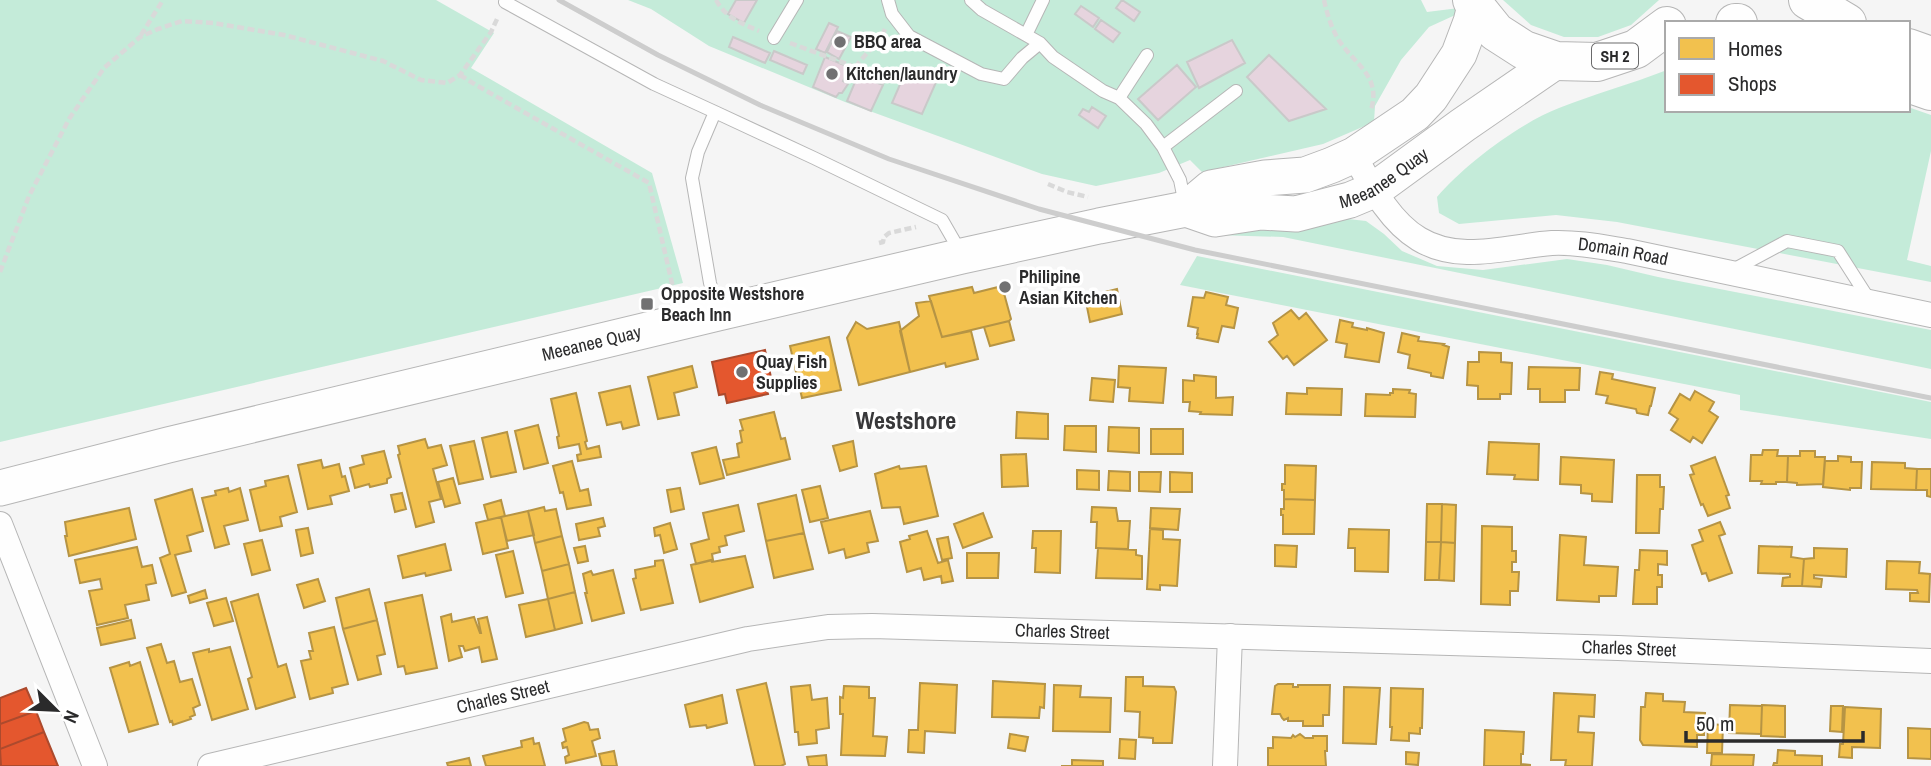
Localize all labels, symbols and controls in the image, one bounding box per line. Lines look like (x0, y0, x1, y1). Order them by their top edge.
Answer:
legend (1665, 21, 1910, 112)
place label: BBQ area (854, 29, 922, 54)
marker: BBQ area (832, 34, 848, 50)
text: Homes (1728, 34, 1783, 63)
road number: SH 2 (1592, 44, 1638, 68)
place label: Kitchen/laundry (846, 61, 958, 86)
marker: Kitchen/laundry (824, 66, 840, 82)
text: Shops (1728, 69, 1777, 98)
street label: Meeanee Quay (1337, 141, 1434, 214)
street label: Domain Road (1577, 231, 1671, 271)
place label: Philipine Asian Kitchen (1019, 264, 1117, 310)
marker: Philipine Asian Kitchen (997, 279, 1013, 295)
place label: Opposite Westshore Beach Inn (661, 281, 804, 327)
marker: Opposite Westshore Beach Inn (639, 296, 655, 312)
street label: Meeanee Quay (539, 319, 644, 367)
place label: Quay Fish Supplies (756, 349, 827, 395)
marker: Quay Fish Supplies (734, 364, 750, 380)
district label: Westshore (856, 404, 956, 436)
street label: Charles Street (1015, 617, 1110, 645)
street label: Charles Street (1581, 634, 1677, 662)
street label: Charles Street (454, 673, 552, 719)
north arrow (21, 675, 91, 745)
scale bar (1686, 700, 1863, 744)
text: N (57, 706, 86, 727)
text: 50 m (1696, 709, 1734, 738)

